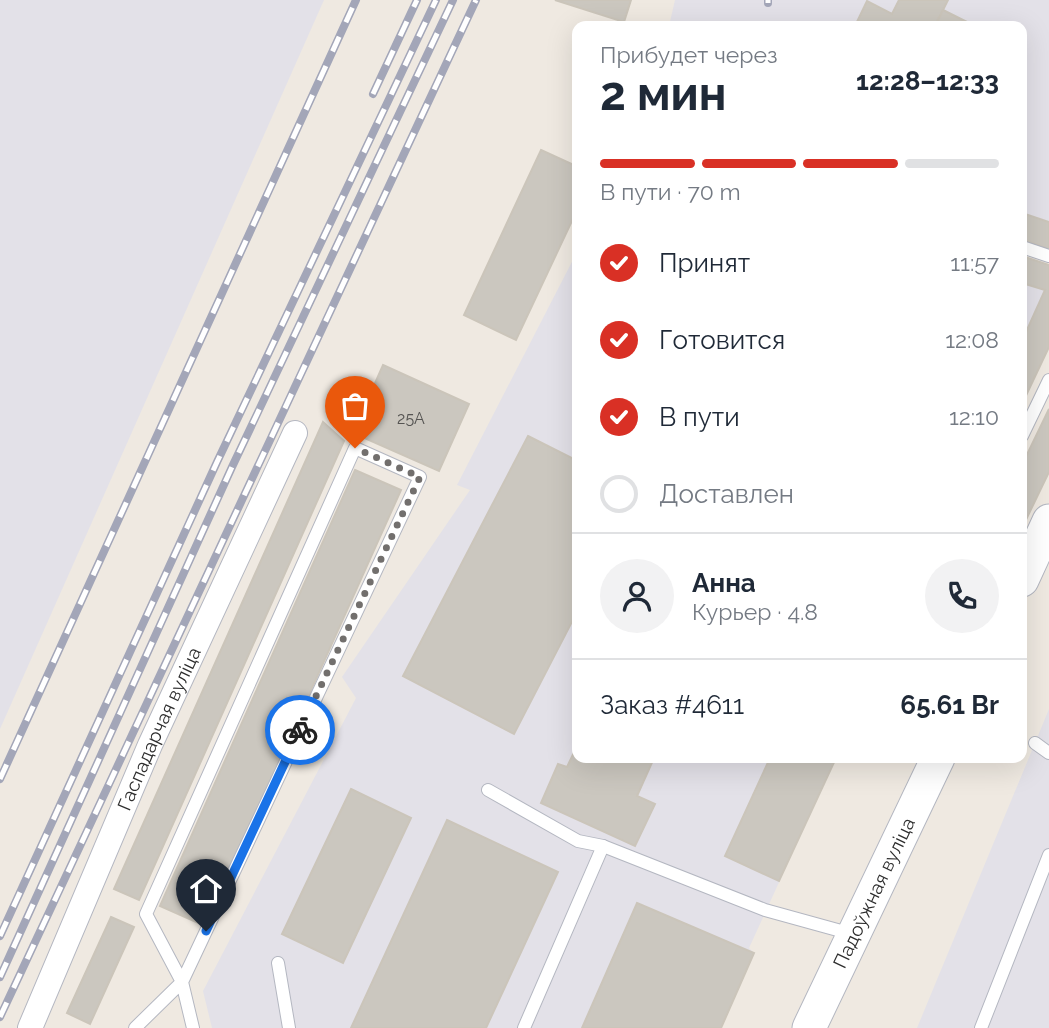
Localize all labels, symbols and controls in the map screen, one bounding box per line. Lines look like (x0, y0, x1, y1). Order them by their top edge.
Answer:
text: Прибудет через (600, 41, 778, 68)
text: 12:28–12:33 (856, 66, 999, 96)
text: 2 мин (600, 67, 727, 121)
text: В пути · 70 m (600, 178, 741, 205)
icon: check (600, 244, 638, 282)
text: Принят (659, 248, 750, 278)
text: 11:57 (950, 249, 999, 276)
icon: check (600, 321, 638, 359)
text: Готовится (659, 325, 785, 355)
text: 12:08 (945, 326, 999, 353)
pin (325, 376, 385, 448)
icon: bag (336, 387, 374, 425)
icon: check (600, 398, 638, 436)
text: В пути (659, 402, 740, 432)
text: 12:10 (949, 403, 999, 430)
house number: 25А (397, 409, 425, 428)
text: Доставлен (659, 479, 794, 509)
button: person (600, 559, 674, 633)
button: phone (925, 559, 999, 633)
text: Анна (692, 568, 756, 598)
text: Курьер · 4.8 (692, 598, 818, 625)
street label: Гаспадарчая вуліца (113, 643, 205, 813)
text: Заказ #4611 (600, 690, 744, 720)
text: 65.61 Br (900, 690, 999, 720)
courier (265, 695, 335, 765)
icon: bike (281, 711, 319, 749)
street label: Падоўжная вуліца (828, 814, 919, 971)
pin (176, 859, 236, 931)
icon: home (187, 870, 225, 908)

